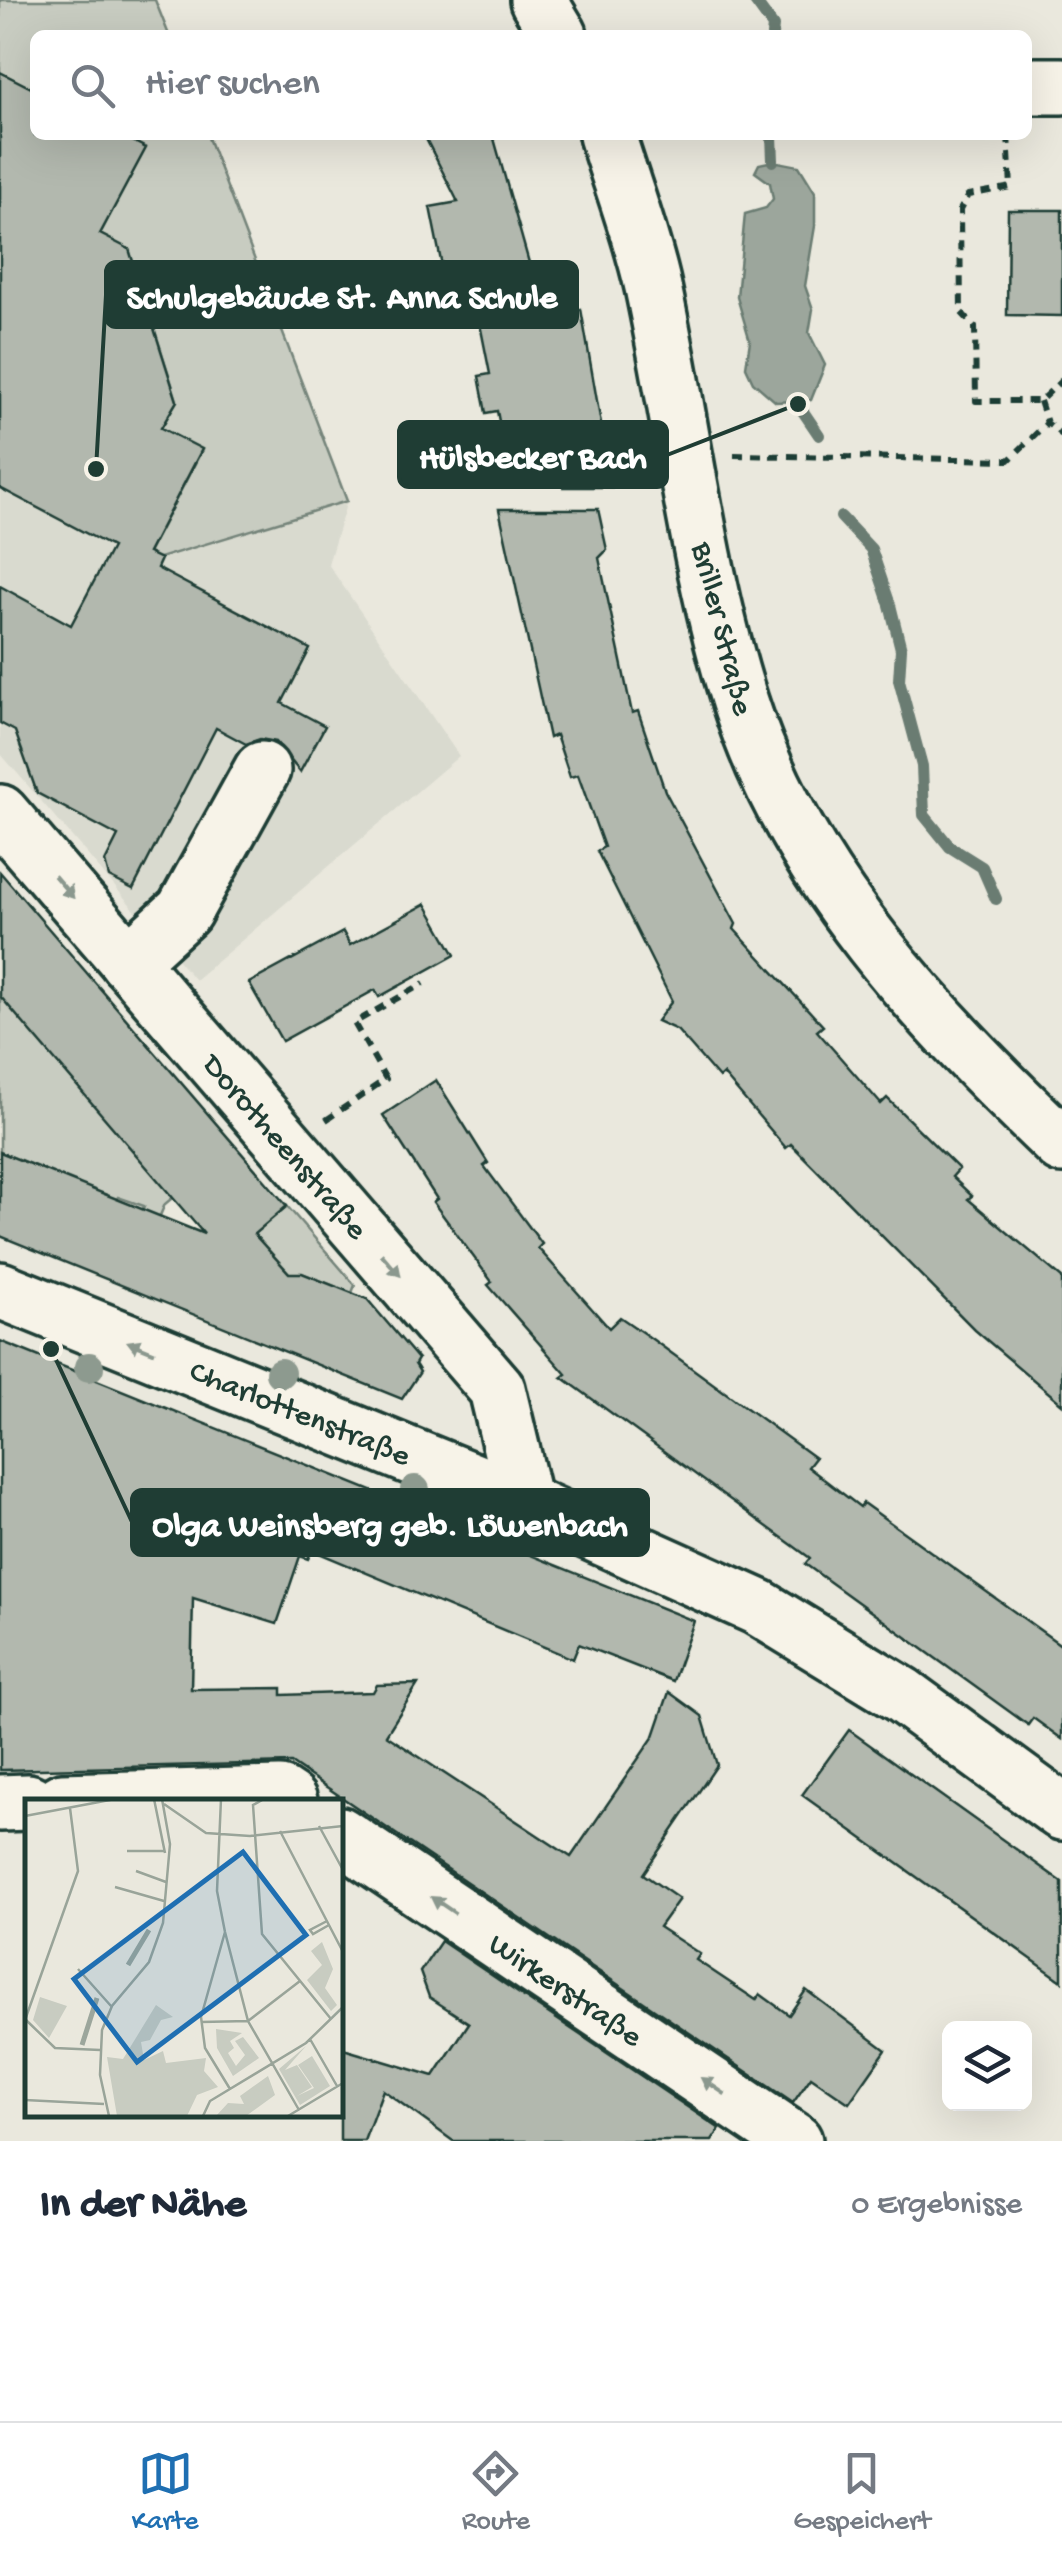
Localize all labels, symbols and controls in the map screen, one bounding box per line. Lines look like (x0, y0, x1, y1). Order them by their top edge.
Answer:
search box (30, 30, 1032, 140)
icon: search (65, 58, 120, 113)
text: Hier suchen (145, 63, 320, 107)
callout: Schulgebäude St. Anna Schule (106, 262, 577, 327)
text: Schulgebäude St. Anna Schule (127, 280, 558, 321)
callout: Hülsbecker Bach (399, 422, 667, 487)
text: Hülsbecker Bach (419, 440, 647, 481)
street label: Briller Straße (680, 538, 760, 720)
one-way arrow (52, 874, 74, 899)
street label: Dorotheenstraße (191, 1046, 375, 1249)
one-way arrow (379, 1253, 401, 1278)
one-way arrow (126, 1338, 156, 1354)
street label: Charlottenstraße (183, 1354, 416, 1477)
callout: Olga Weinsberg geb. Löwenbach (132, 1490, 648, 1555)
text: Olga Weinsberg geb. Löwenbach (152, 1508, 628, 1549)
inset map (25, 1799, 342, 2116)
one-way arrow (430, 1896, 457, 1915)
street label: Wirkerstraße (480, 1927, 649, 2058)
map controls (942, 2021, 1032, 2111)
button: layers (942, 2021, 1032, 2111)
one-way arrow (699, 2078, 726, 2096)
text: In der Nähe (40, 2182, 246, 2231)
text: 0 Ergebnisse (851, 2187, 1022, 2225)
tab: Karte (132, 2446, 198, 2539)
tab: Route (462, 2446, 530, 2539)
tab: Gespeichert (793, 2446, 930, 2539)

